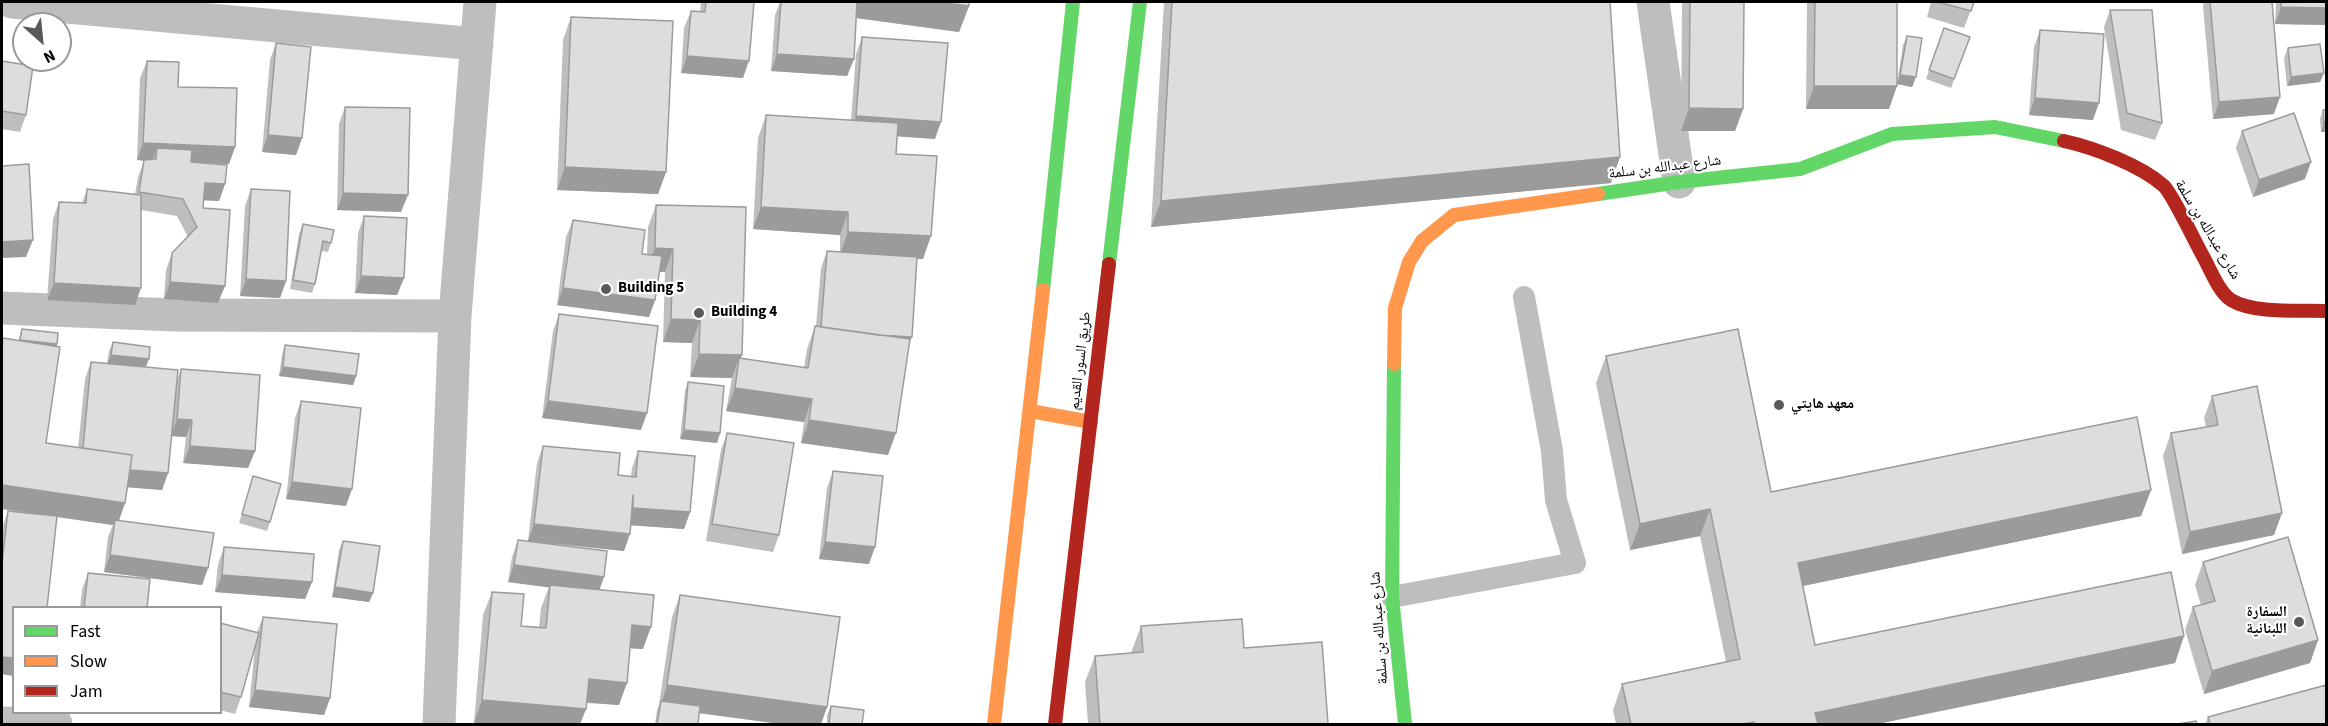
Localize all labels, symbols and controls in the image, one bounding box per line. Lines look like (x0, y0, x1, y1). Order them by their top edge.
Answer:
north arrow (12, 12, 72, 72)
text: N (40, 44, 59, 68)
street label: شارع عبدالله بن سلمة (1608, 152, 1722, 184)
street label: شارع عبدالله بن سلمة (2170, 177, 2244, 283)
place label: Building 5 (618, 280, 684, 298)
marker: Building 5 (599, 282, 613, 296)
place label: Building 4 (711, 304, 777, 322)
marker: Building 4 (692, 306, 706, 320)
street label: طريق السور القديم (1066, 311, 1096, 411)
place label: معهد هايتي (1791, 396, 1854, 414)
marker: معهد هايتي (1772, 398, 1786, 412)
street label: شارع عبدالله بن سلمة (1367, 571, 1393, 685)
place label: السفارة اللبنانية (2246, 604, 2287, 639)
legend (12, 606, 222, 714)
marker: السفارة اللبنانية (2292, 615, 2306, 629)
text: Fast (70, 619, 101, 644)
text: Slow (70, 649, 107, 674)
text: Jam (70, 679, 103, 704)

